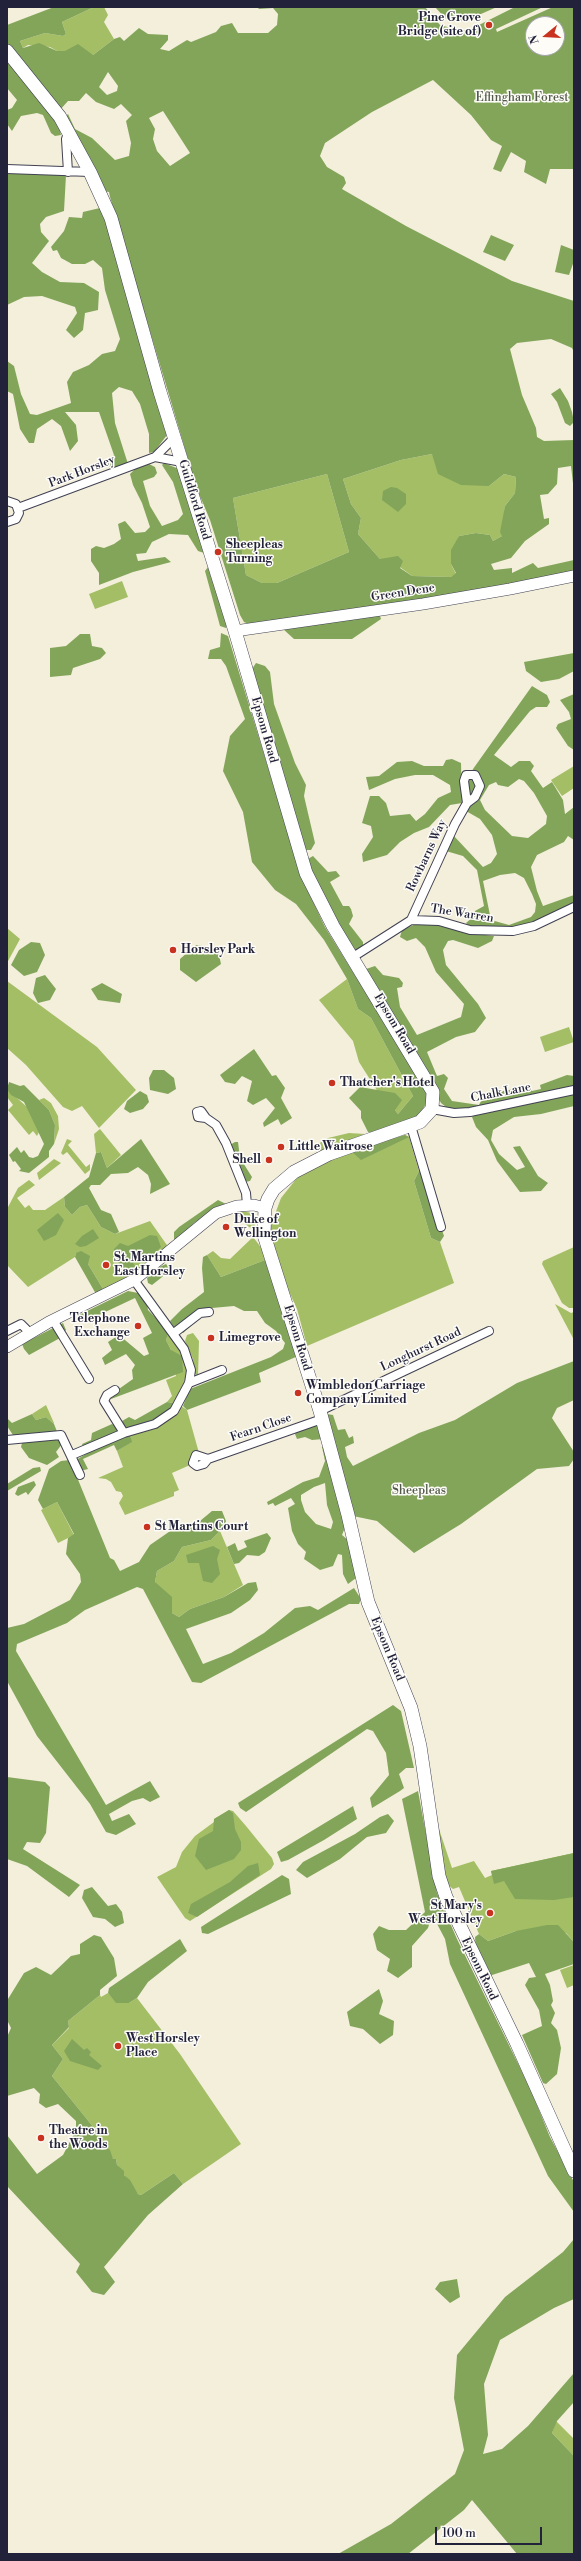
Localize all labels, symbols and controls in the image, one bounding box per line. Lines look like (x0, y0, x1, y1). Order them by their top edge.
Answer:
place label: Pine Grove Bridge (site of) (398, 11, 481, 39)
north arrow (525, 16, 565, 56)
marker: Pine Grove Bridge (site of) (484, 20, 494, 30)
text: N (527, 33, 543, 46)
park label: Effingham Forest (475, 91, 569, 105)
street label: Park Horsley (47, 453, 117, 491)
street label: Guildford Road (175, 458, 213, 542)
place label: Sheepleas Turning (226, 538, 283, 566)
marker: Sheepleas Turning (213, 547, 223, 557)
street label: Green Dene (370, 581, 436, 605)
street label: Epsom Road (248, 695, 280, 765)
street label: Rowbarns Way (404, 818, 450, 894)
street label: The Warren (429, 902, 495, 926)
place label: Horsley Park (181, 943, 255, 957)
marker: Horsley Park (168, 945, 178, 955)
street label: Epsom Road (370, 991, 418, 1057)
place label: Thatcher's Hotel (340, 1076, 434, 1090)
marker: Thatcher's Hotel (327, 1078, 337, 1088)
street label: Chalk Lane (470, 1080, 532, 1106)
place label: Little Waitrose (289, 1140, 373, 1154)
marker: Little Waitrose (276, 1142, 286, 1152)
place label: Shell (232, 1153, 261, 1167)
marker: Shell (264, 1155, 274, 1165)
place label: Duke of Wellington (234, 1213, 296, 1241)
marker: Duke of Wellington (221, 1222, 231, 1232)
place label: St. Martins East Horsley (114, 1251, 185, 1279)
marker: St. Martins East Horsley (101, 1260, 111, 1270)
street label: Epsom Road (280, 1303, 314, 1373)
place label: Telephone Exchange (70, 1312, 130, 1340)
marker: Telephone Exchange (133, 1321, 143, 1331)
street label: Longhurst Road (378, 1325, 464, 1375)
place label: Limegrove (219, 1331, 281, 1345)
marker: Limegrove (206, 1333, 216, 1343)
place label: Wimbledon Carriage Company Limited (306, 1379, 425, 1407)
marker: Wimbledon Carriage Company Limited (293, 1388, 303, 1398)
street label: Fearn Close (228, 1411, 294, 1445)
park label: Sheepleas (392, 1484, 446, 1498)
place label: St Martins Court (155, 1520, 248, 1534)
marker: St Martins Court (142, 1522, 152, 1532)
street label: Epsom Road (367, 1615, 407, 1683)
place label: St Mary's West Horsley (408, 1899, 482, 1927)
marker: St Mary's West Horsley (485, 1908, 495, 1918)
street label: Epsom Road (458, 1935, 500, 2003)
place label: West Horsley Place (126, 2032, 200, 2060)
marker: West Horsley Place (113, 2041, 123, 2051)
place label: Theatre in the Woods (49, 2124, 108, 2152)
marker: Theatre in the Woods (36, 2133, 46, 2143)
scale bar (437, 2519, 544, 2545)
text: 100 m (442, 2526, 476, 2541)

